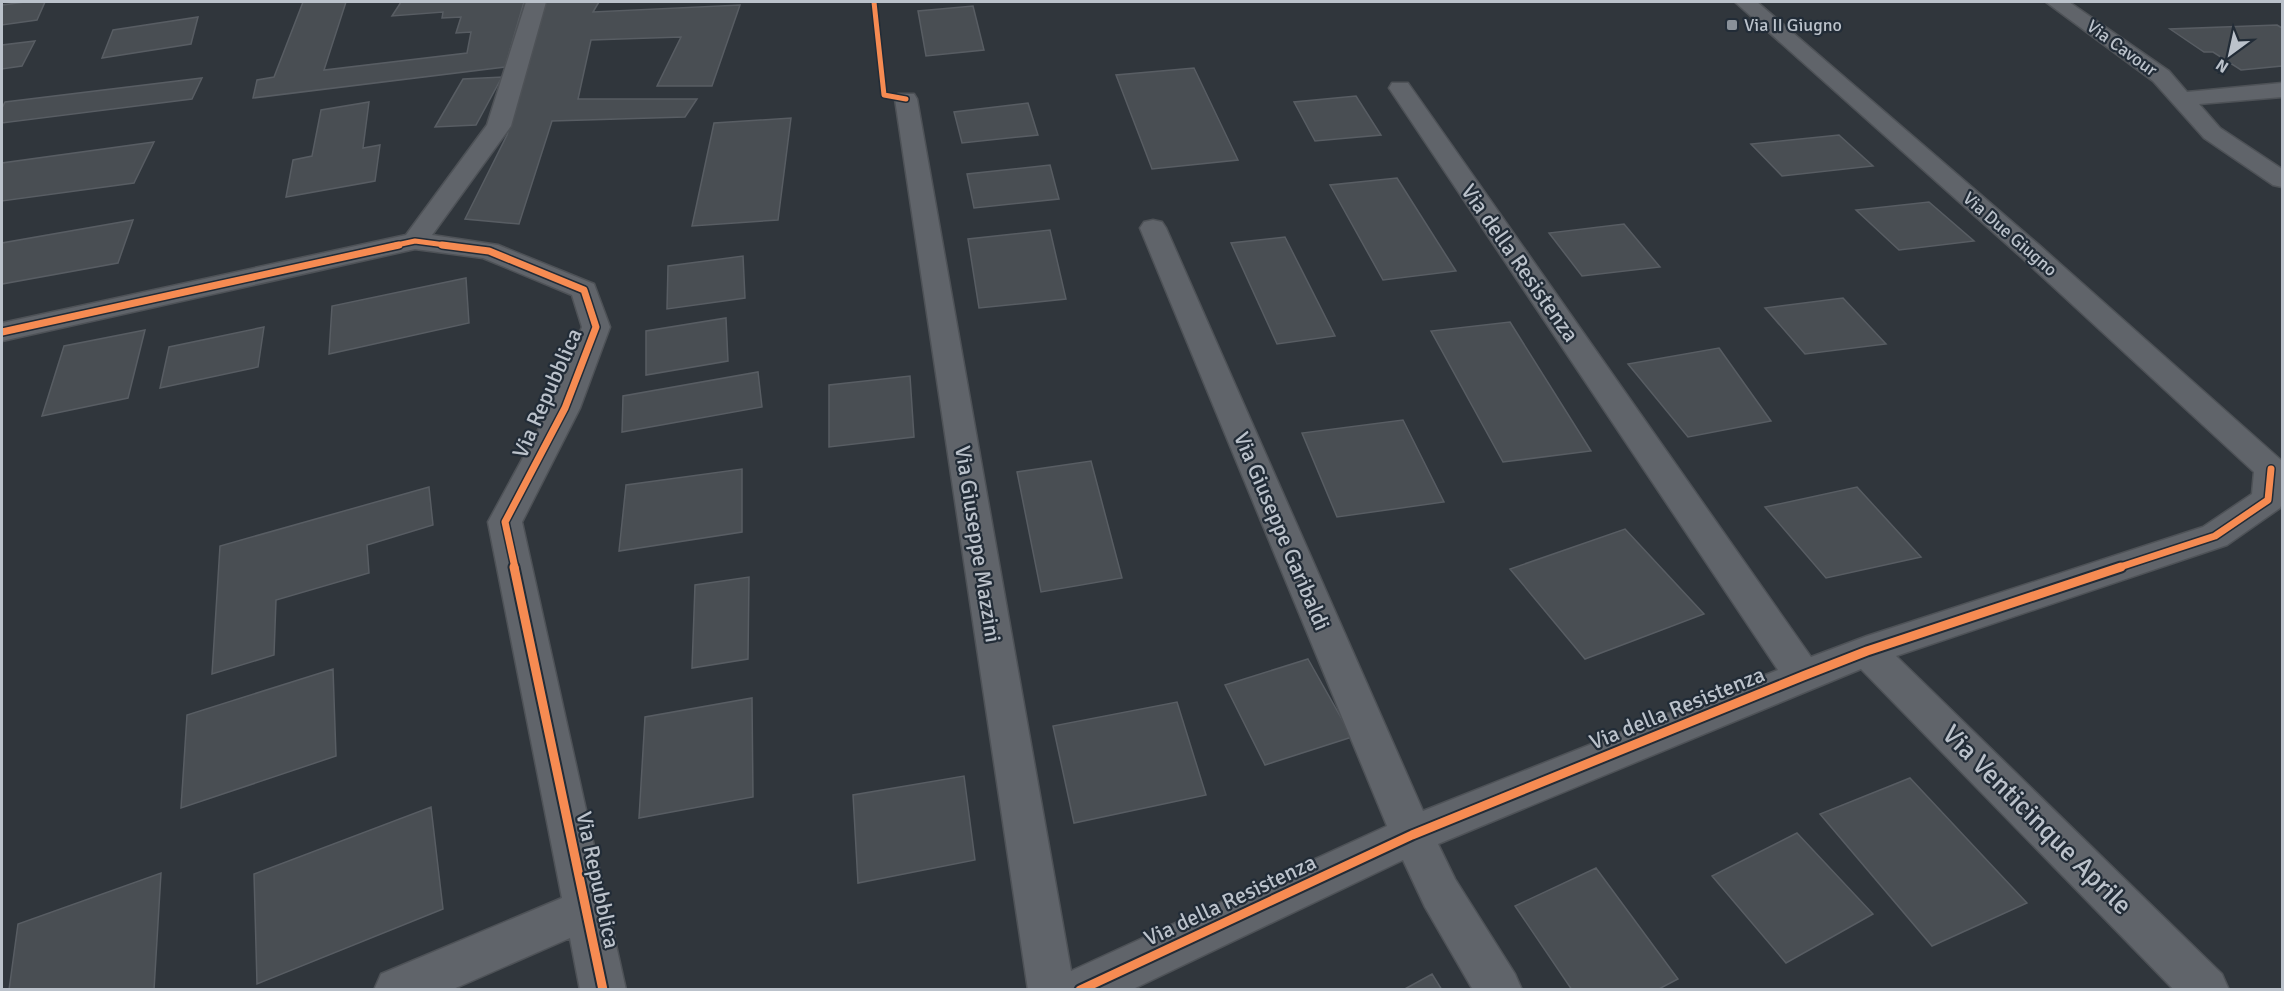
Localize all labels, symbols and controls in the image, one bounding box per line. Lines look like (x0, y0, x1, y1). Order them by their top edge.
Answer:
place label: Via II Giugno (1744, 14, 1842, 36)
street label: Via Cavour (2082, 15, 2162, 81)
marker: Via II Giugno (1725, 18, 1739, 32)
north arrow (2200, 24, 2260, 84)
text: N (2212, 54, 2232, 77)
street label: Via della Resistenza (1455, 179, 1585, 347)
street label: Via Due Giugno (1958, 187, 2062, 281)
street label: Via Repubblica (506, 324, 588, 462)
street label: Via Giuseppe Garibaldi (1228, 428, 1336, 634)
street label: Via Giuseppe Mazzini (949, 444, 1007, 644)
street label: Via della Resistenza (1585, 661, 1769, 755)
street label: Via Venticinque Aprile (1935, 718, 2139, 922)
street label: Via Repubblica (570, 809, 626, 951)
street label: Via della Resistenza (1140, 848, 1320, 952)

